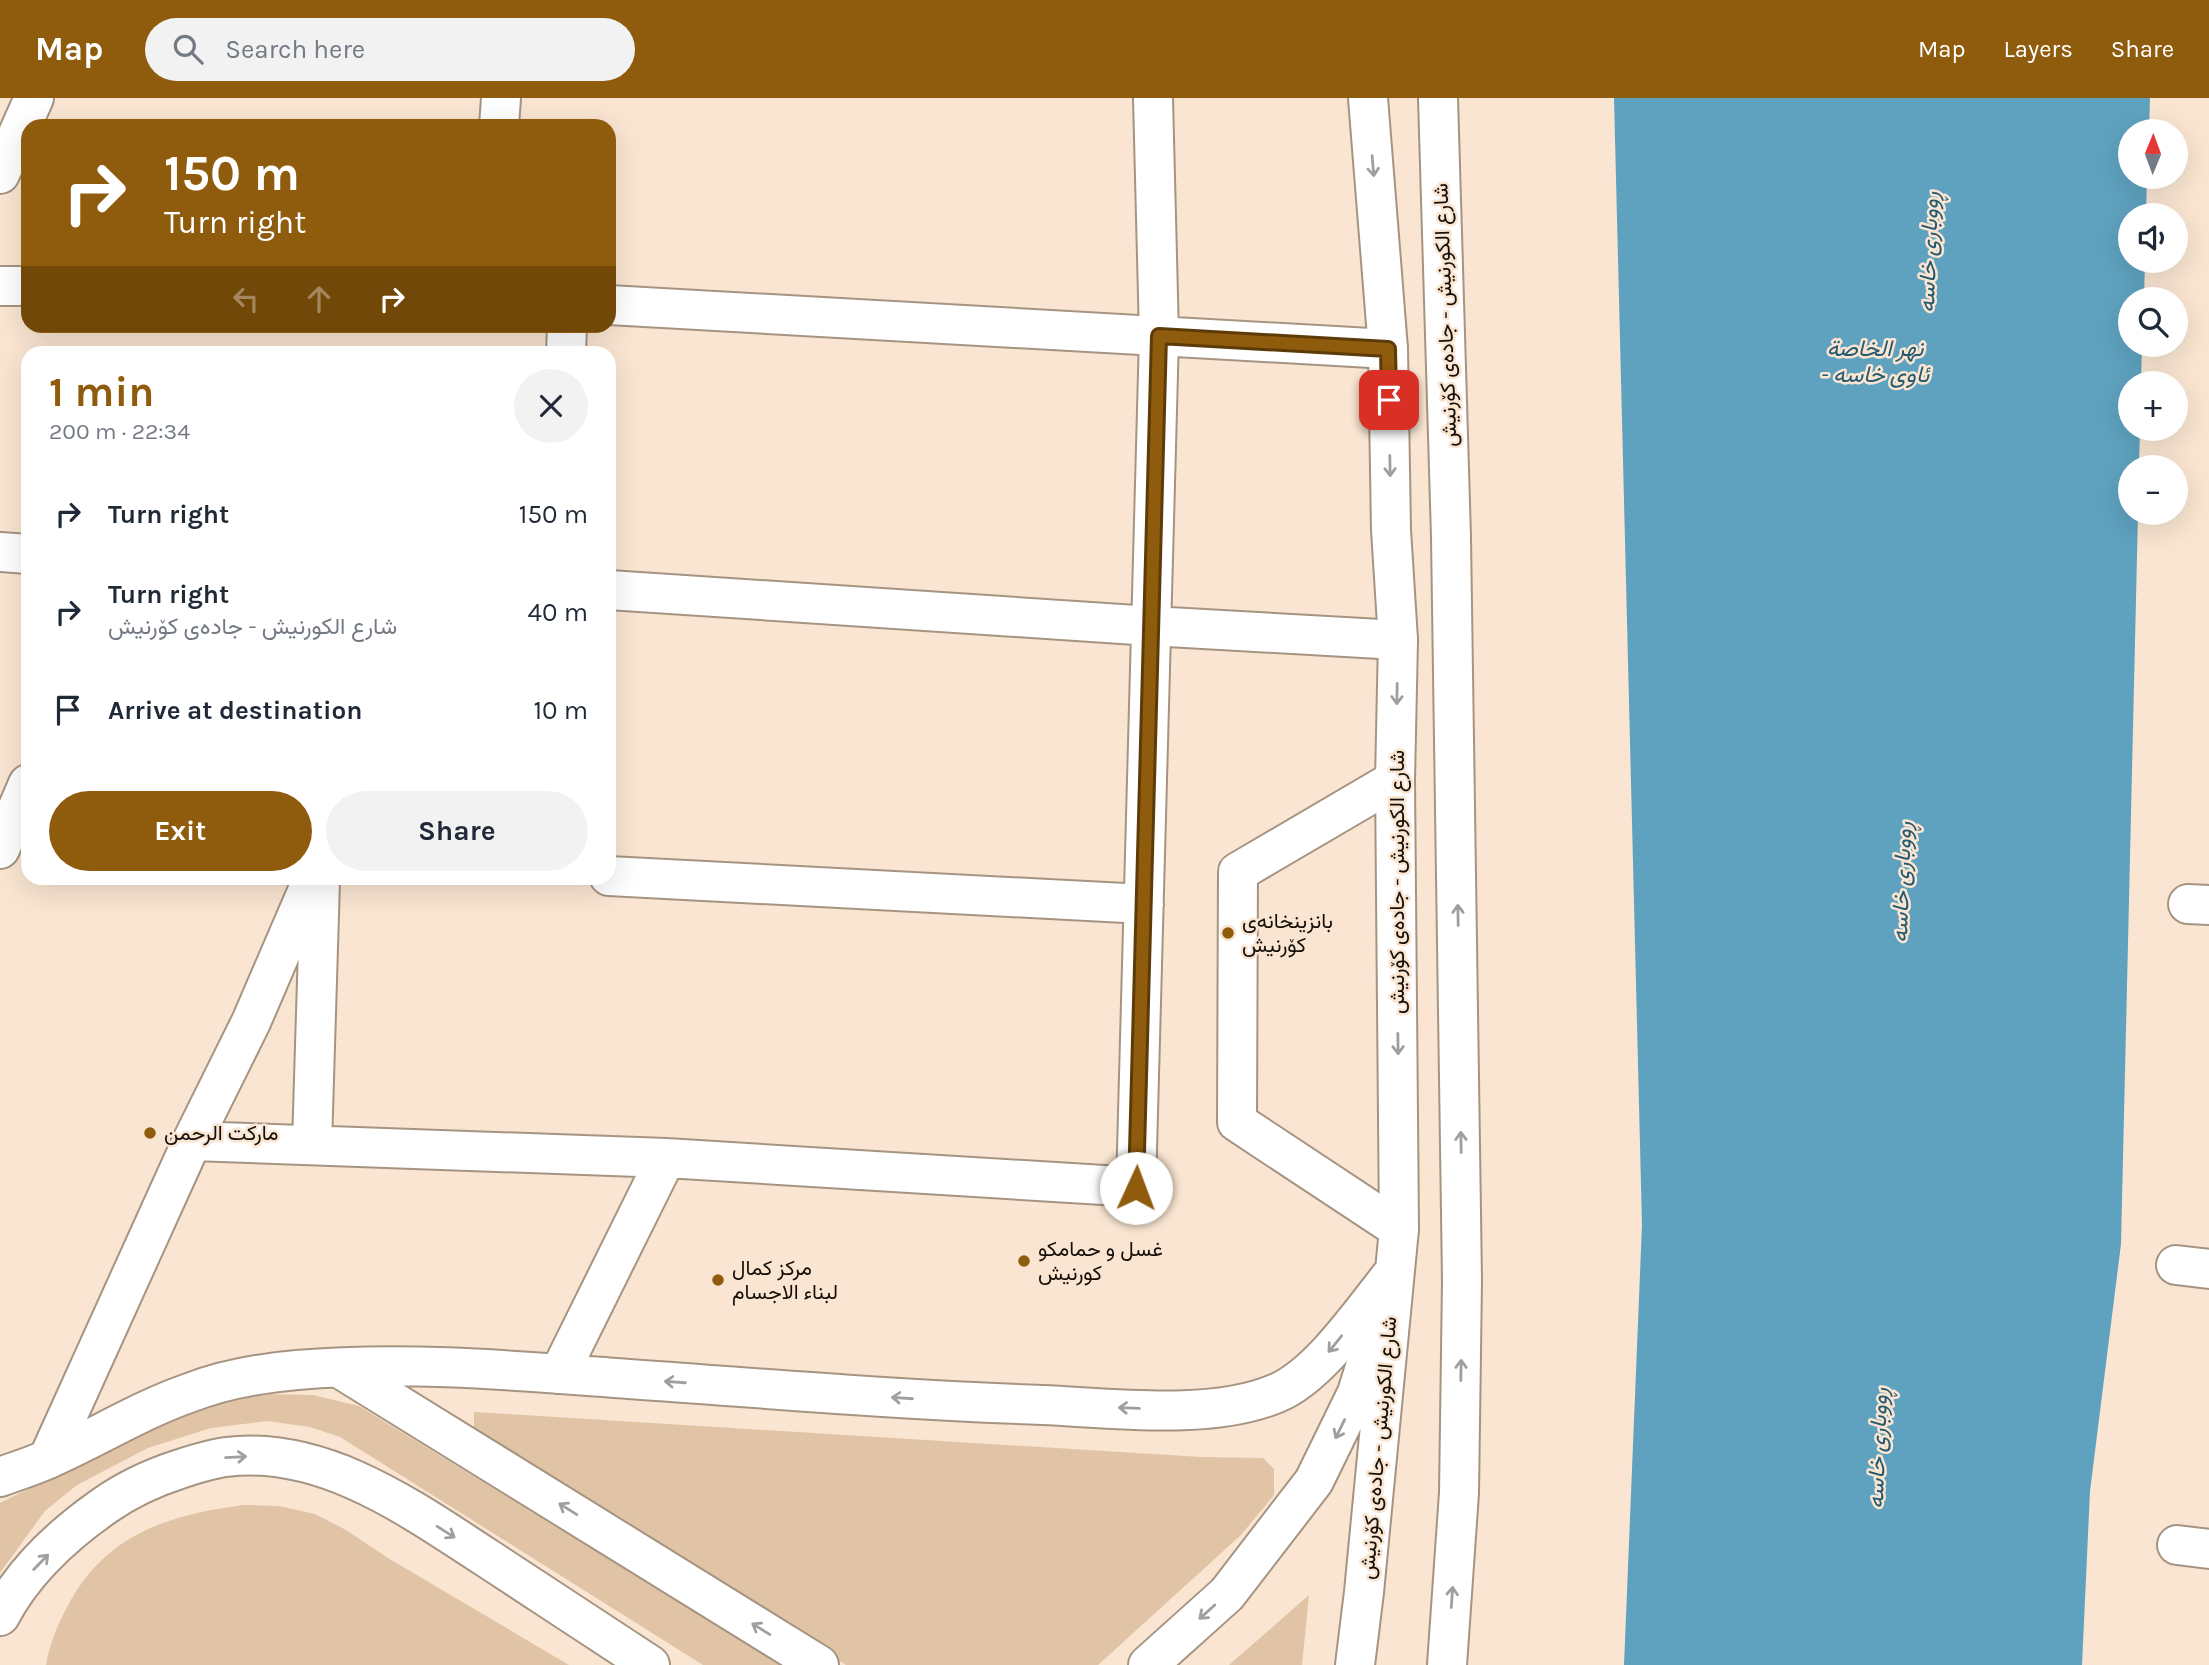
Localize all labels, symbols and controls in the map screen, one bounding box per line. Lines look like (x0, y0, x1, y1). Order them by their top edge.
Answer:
search box (145, 18, 635, 81)
text: Map (35, 30, 103, 68)
icon: search (169, 30, 207, 68)
text: Search here (225, 34, 365, 65)
text: Map (1918, 35, 1966, 63)
text: Layers (2004, 35, 2073, 63)
text: Share (2111, 35, 2174, 63)
north arrow (2118, 119, 2188, 189)
map controls (2118, 119, 2188, 525)
text: 150 m (164, 145, 300, 202)
icon: right (49, 147, 140, 238)
one-way arrow (1367, 154, 1380, 177)
street label: شارع الكورنيش - جادەی کۆرنیش (1428, 183, 1464, 447)
water label: ڕووباری خاسە (1913, 191, 1949, 313)
button: sound (2118, 203, 2188, 273)
text: Turn right (164, 204, 306, 241)
icon: left (227, 280, 265, 318)
icon: ahead (300, 280, 338, 318)
icon: right (373, 280, 411, 318)
button: search (2118, 287, 2188, 357)
water label: نهر الخاصة - ئاوی خاسە (1821, 335, 1931, 389)
text: 1 min (49, 367, 154, 417)
button: close (514, 369, 588, 443)
pin (1359, 370, 1419, 430)
button: + (2118, 371, 2188, 441)
icon: arrive (1370, 381, 1408, 419)
text: 200 m · 22:34 (49, 418, 190, 445)
one-way arrow (1383, 455, 1397, 478)
button: − (2118, 455, 2188, 525)
icon: right (49, 495, 87, 533)
text: Turn right (108, 499, 229, 530)
text: 150 m (519, 499, 588, 530)
text: Turn right (108, 579, 229, 610)
icon: right (49, 593, 87, 631)
text: 40 m (528, 597, 588, 628)
text: شارع الكورنيش - جادەی کۆرنیش (108, 613, 397, 640)
one-way arrow (1390, 682, 1403, 705)
icon: arrive (49, 691, 87, 729)
text: Arrive at destination (108, 695, 362, 726)
text: 10 m (533, 695, 588, 726)
street label: شارع الكورنيش - جادەی کۆرنیش (1385, 750, 1411, 1014)
button: Exit (49, 791, 312, 871)
button: Share (326, 791, 588, 871)
water label: ڕووباری خاسە (1886, 821, 1922, 943)
one-way arrow (1451, 903, 1464, 926)
place label: بانزینخانەی کۆرنیش (1242, 909, 1333, 958)
marker: بانزینخانەی کۆرنیش (1220, 925, 1236, 941)
one-way arrow (1391, 1032, 1404, 1055)
place label: ماركت الرحمن (164, 1121, 278, 1146)
marker: ماركت الرحمن (142, 1125, 158, 1141)
one-way arrow (1454, 1131, 1468, 1154)
position arrow (1099, 1151, 1173, 1225)
place label: غسل و حمامكو كورنيش (1038, 1237, 1163, 1286)
marker: غسل و حمامكو كورنيش (1016, 1253, 1032, 1269)
place label: مركز كمال لبناء الاجسام (732, 1256, 838, 1306)
marker: مركز كمال لبناء الاجسام (710, 1272, 726, 1288)
street label: شارع الكورنيش - جادەی کۆرنیش (1355, 1315, 1403, 1581)
one-way arrow (1328, 1334, 1343, 1352)
one-way arrow (1454, 1358, 1468, 1381)
one-way arrow (664, 1375, 687, 1388)
water label: ڕووباری خاسە (1862, 1387, 1898, 1509)
one-way arrow (891, 1391, 914, 1404)
one-way arrow (1118, 1402, 1141, 1415)
one-way arrow (1333, 1418, 1347, 1439)
one-way arrow (224, 1450, 247, 1463)
one-way arrow (558, 1502, 578, 1516)
one-way arrow (436, 1525, 456, 1539)
one-way arrow (32, 1554, 49, 1571)
one-way arrow (1446, 1586, 1459, 1609)
one-way arrow (1199, 1604, 1217, 1620)
one-way arrow (752, 1622, 772, 1636)

